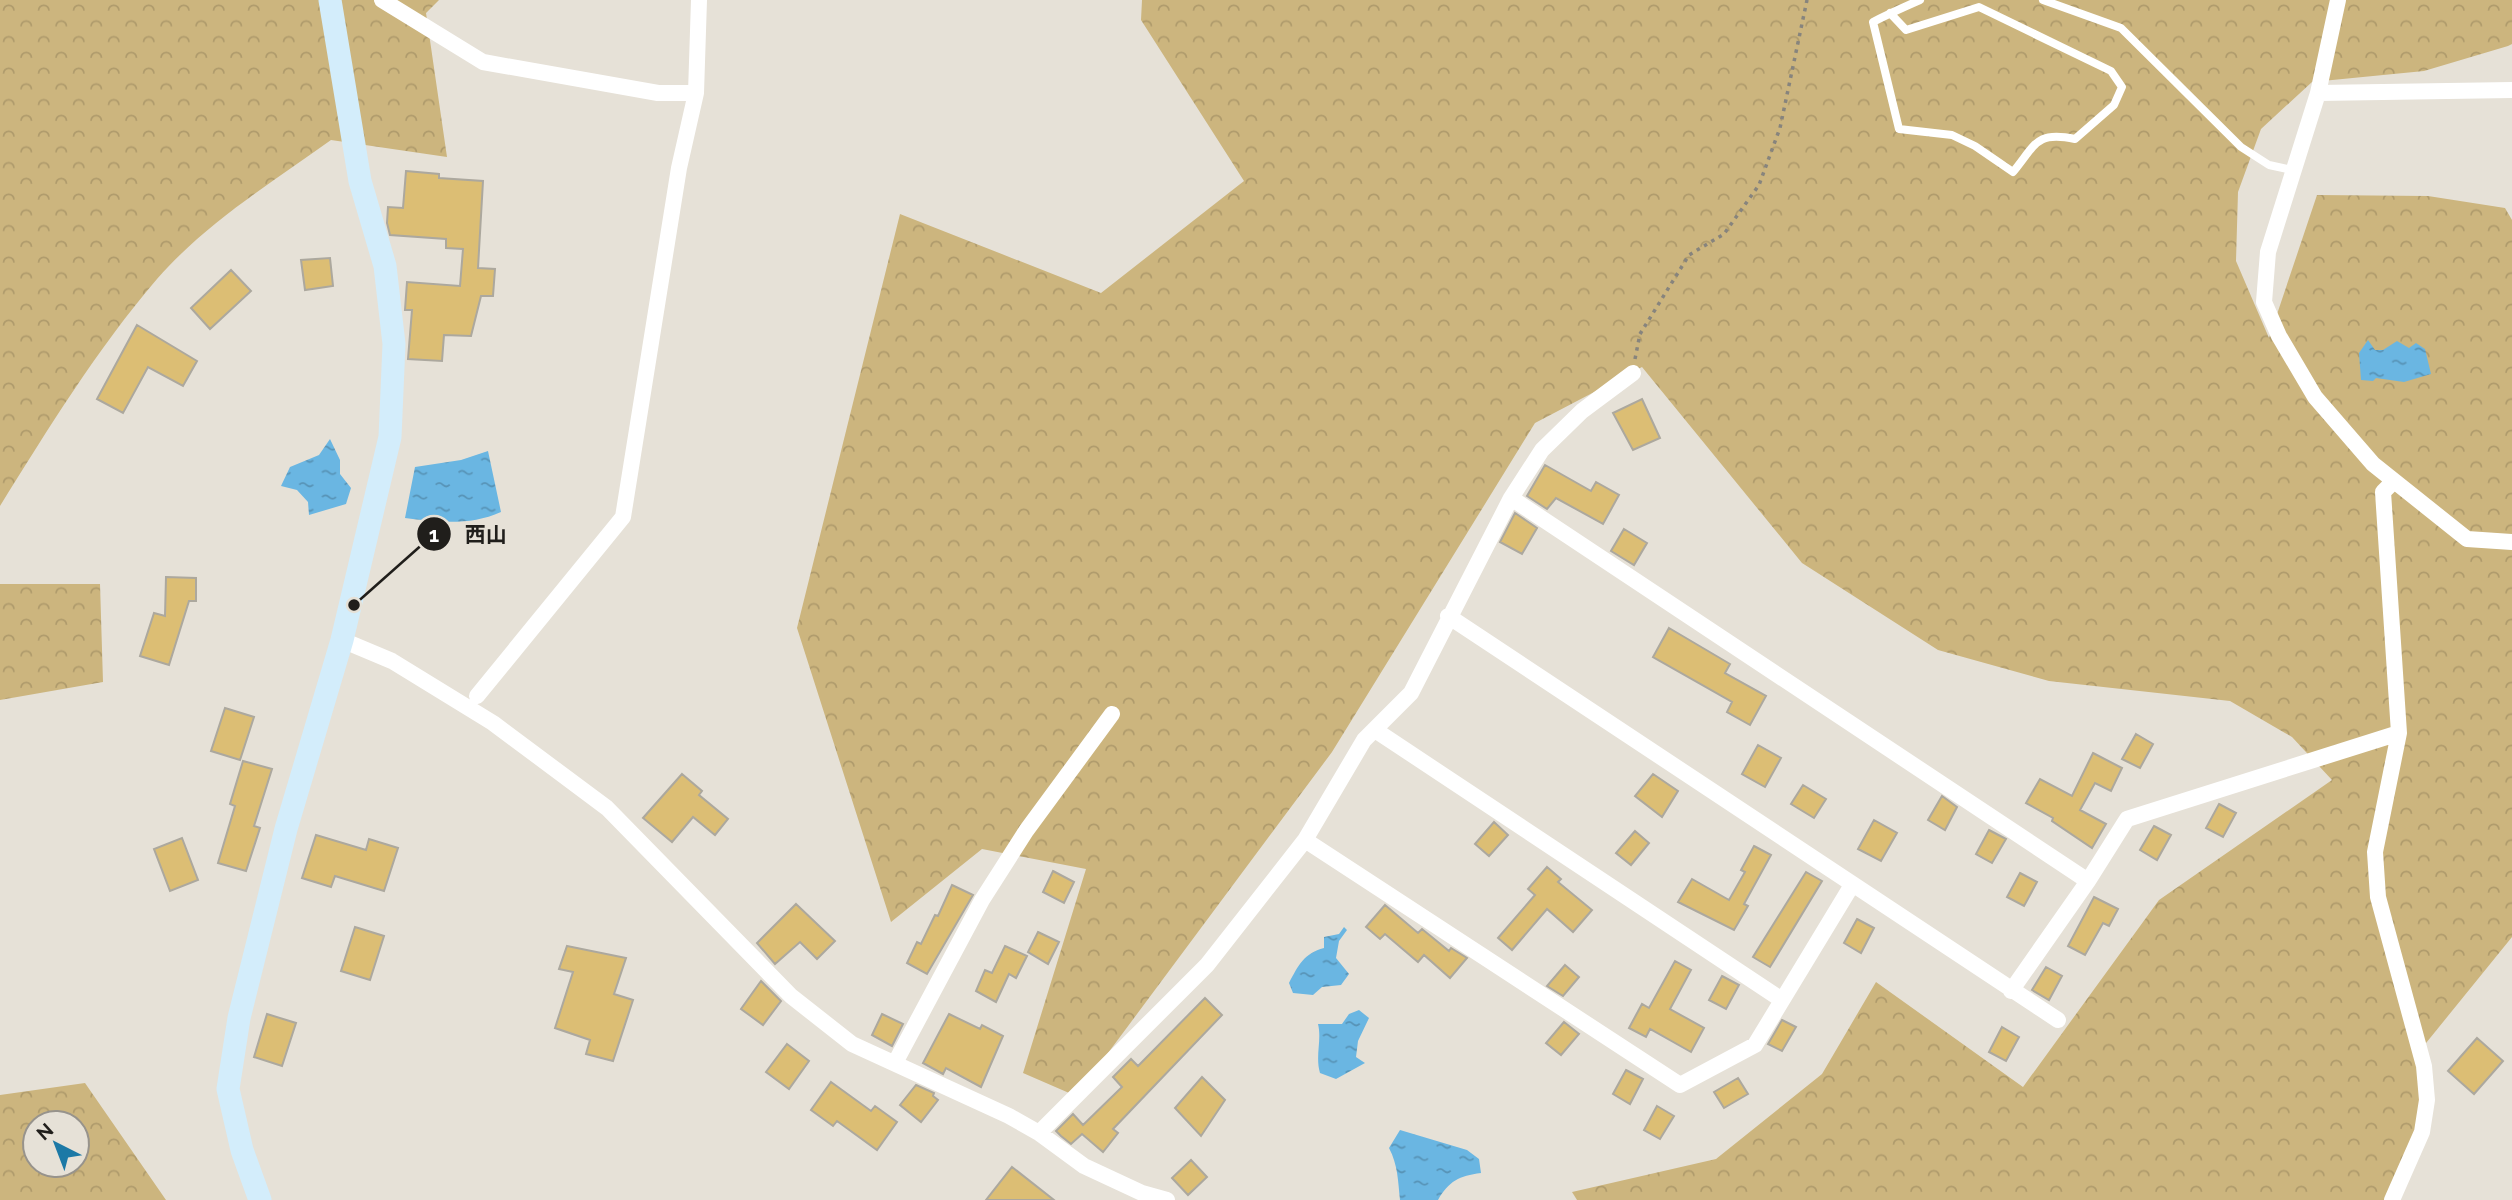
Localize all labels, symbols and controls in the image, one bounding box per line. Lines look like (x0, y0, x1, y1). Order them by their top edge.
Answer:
callout: 西山 (416, 513, 521, 555)
text: 1 (429, 522, 439, 547)
text: 西山 (465, 522, 507, 547)
north arrow (21, 1109, 91, 1179)
text: N (32, 1118, 57, 1144)

